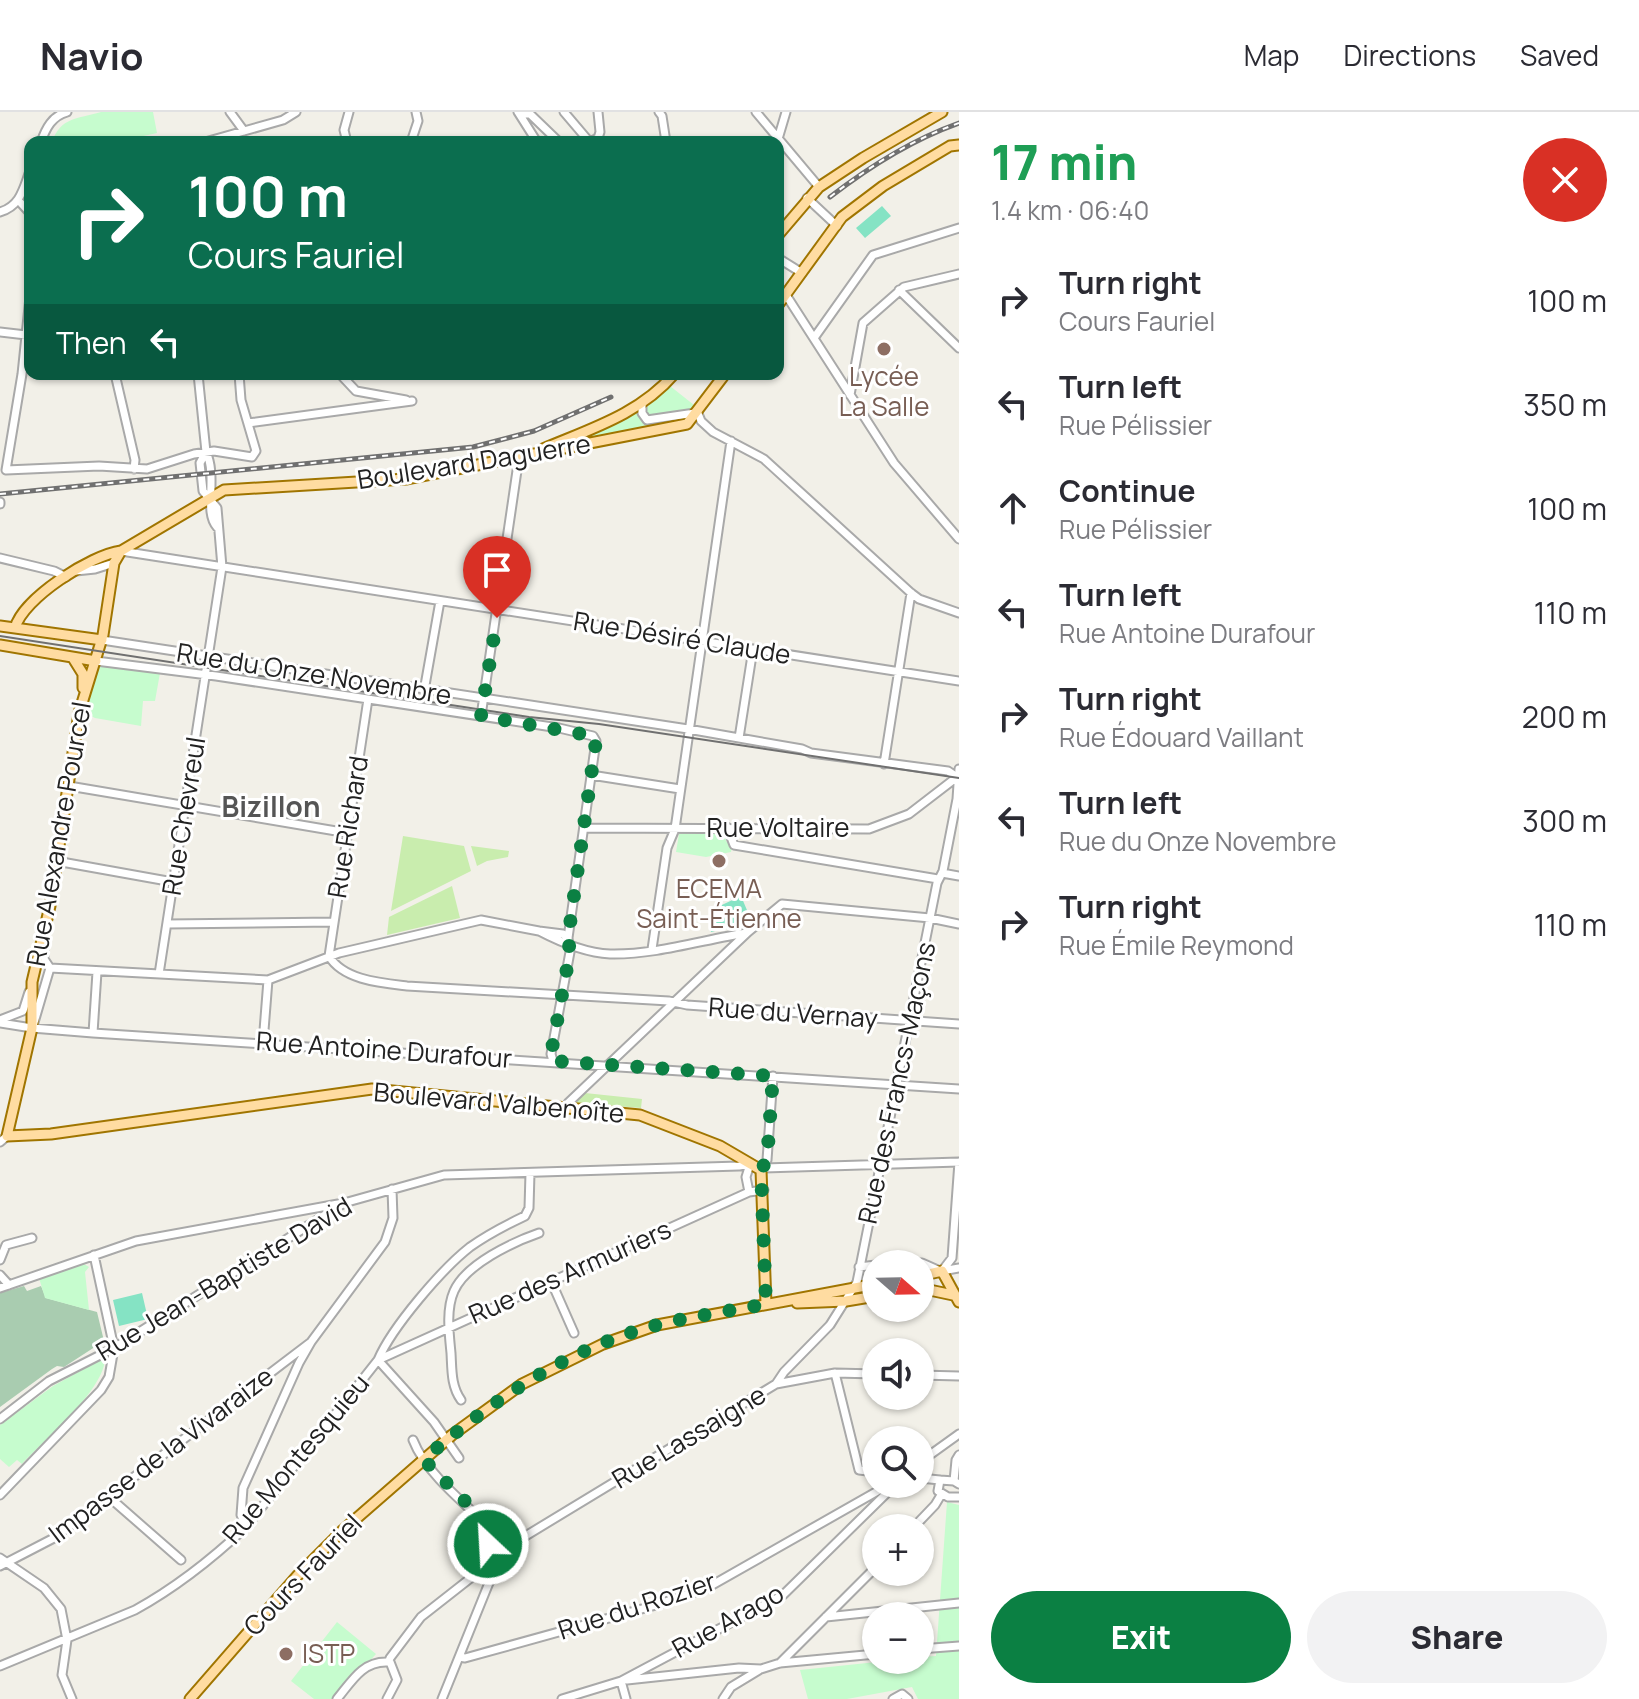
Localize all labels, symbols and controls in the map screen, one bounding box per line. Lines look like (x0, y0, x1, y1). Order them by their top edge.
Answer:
text: Navio (40, 29, 144, 81)
text: Map (1244, 36, 1299, 74)
text: Directions (1343, 36, 1476, 74)
text: Saved (1520, 36, 1599, 74)
text: 17 min (991, 129, 1137, 194)
button: close (1523, 138, 1607, 222)
text: 100 m (188, 157, 348, 234)
icon: right (56, 168, 160, 272)
text: 1.4 km · 06:40 (991, 192, 1149, 228)
text: Cours Fauriel (188, 230, 404, 279)
text: Turn right (1059, 262, 1202, 303)
icon: right (991, 278, 1035, 322)
text: 100 m (1527, 280, 1607, 321)
text: Cours Fauriel (1059, 303, 1215, 339)
icon: left (143, 320, 187, 364)
text: Then (56, 322, 127, 363)
marker: Lycée La Salle (875, 340, 893, 358)
place label: Lycée La Salle (839, 358, 929, 424)
text: Turn left (1059, 366, 1182, 407)
icon: left (991, 382, 1035, 426)
text: 350 m (1523, 384, 1607, 425)
text: Rue Pélissier (1059, 407, 1212, 443)
street label: Boulevard Daguerre (355, 425, 593, 497)
text: Continue (1059, 470, 1195, 511)
icon: ahead (991, 486, 1035, 530)
text: 100 m (1527, 488, 1607, 529)
text: Rue Pélissier (1059, 511, 1212, 547)
pin (463, 536, 531, 618)
icon: arrive (475, 548, 519, 592)
text: Turn left (1059, 574, 1182, 615)
icon: left (991, 590, 1035, 634)
text: 110 m (1534, 592, 1607, 633)
street label: Rue Désiré Claude (571, 602, 793, 672)
text: Rue Antoine Durafour (1059, 615, 1315, 651)
street label: Rue du Onze Novembre (174, 634, 454, 713)
text: Turn right (1059, 678, 1202, 719)
icon: right (991, 694, 1035, 738)
text: 200 m (1522, 696, 1607, 737)
street label: Rue Alexandre Pourcel (17, 699, 99, 969)
text: Rue Édouard Vaillant (1059, 719, 1304, 755)
street label: Rue Chevreul (153, 734, 213, 898)
street label: Rue Richard (318, 753, 376, 901)
text: Turn left (1059, 782, 1182, 823)
district label: Bizillon (222, 787, 320, 825)
icon: left (991, 798, 1035, 842)
text: 300 m (1522, 800, 1607, 841)
street label: Rue Voltaire (706, 809, 850, 845)
text: Rue du Onze Novembre (1059, 823, 1337, 859)
marker: ECEMA Saint-Étienne (710, 852, 728, 870)
place label: ECEMA Saint-Étienne (636, 870, 802, 936)
text: Turn right (1059, 886, 1202, 927)
icon: right (991, 902, 1035, 946)
text: 110 m (1534, 904, 1607, 945)
text: Rue Émile Reymond (1059, 927, 1294, 963)
street label: Rue des Francs-Maçons (849, 939, 943, 1227)
street label: Rue du Vernay (707, 988, 879, 1036)
street label: Rue Antoine Durafour (255, 1022, 513, 1076)
street label: Boulevard Valbenoîte (372, 1073, 626, 1131)
street label: Rue Jean-Baptiste David (89, 1187, 358, 1369)
street label: Rue des Armuriers (463, 1210, 677, 1332)
north arrow (862, 1250, 934, 1322)
map controls (862, 1250, 934, 1674)
button: sound (862, 1338, 934, 1410)
street label: Impasse de la Vivaraize (41, 1358, 280, 1551)
street label: Rue Montesquieu (214, 1366, 377, 1551)
street label: Rue Lassaigne (605, 1376, 772, 1496)
button: search (862, 1426, 934, 1498)
position arrow (446, 1502, 530, 1586)
street label: Cours Fauriel (235, 1506, 370, 1643)
button: + (862, 1514, 934, 1586)
street label: Rue du Rozier (553, 1563, 720, 1648)
street label: Rue Arago (665, 1575, 790, 1666)
button: Exit (991, 1591, 1291, 1683)
button: Share (1307, 1591, 1607, 1683)
button: − (862, 1602, 934, 1674)
place label: ISTP (302, 1635, 355, 1671)
marker: ISTP (277, 1645, 295, 1663)

